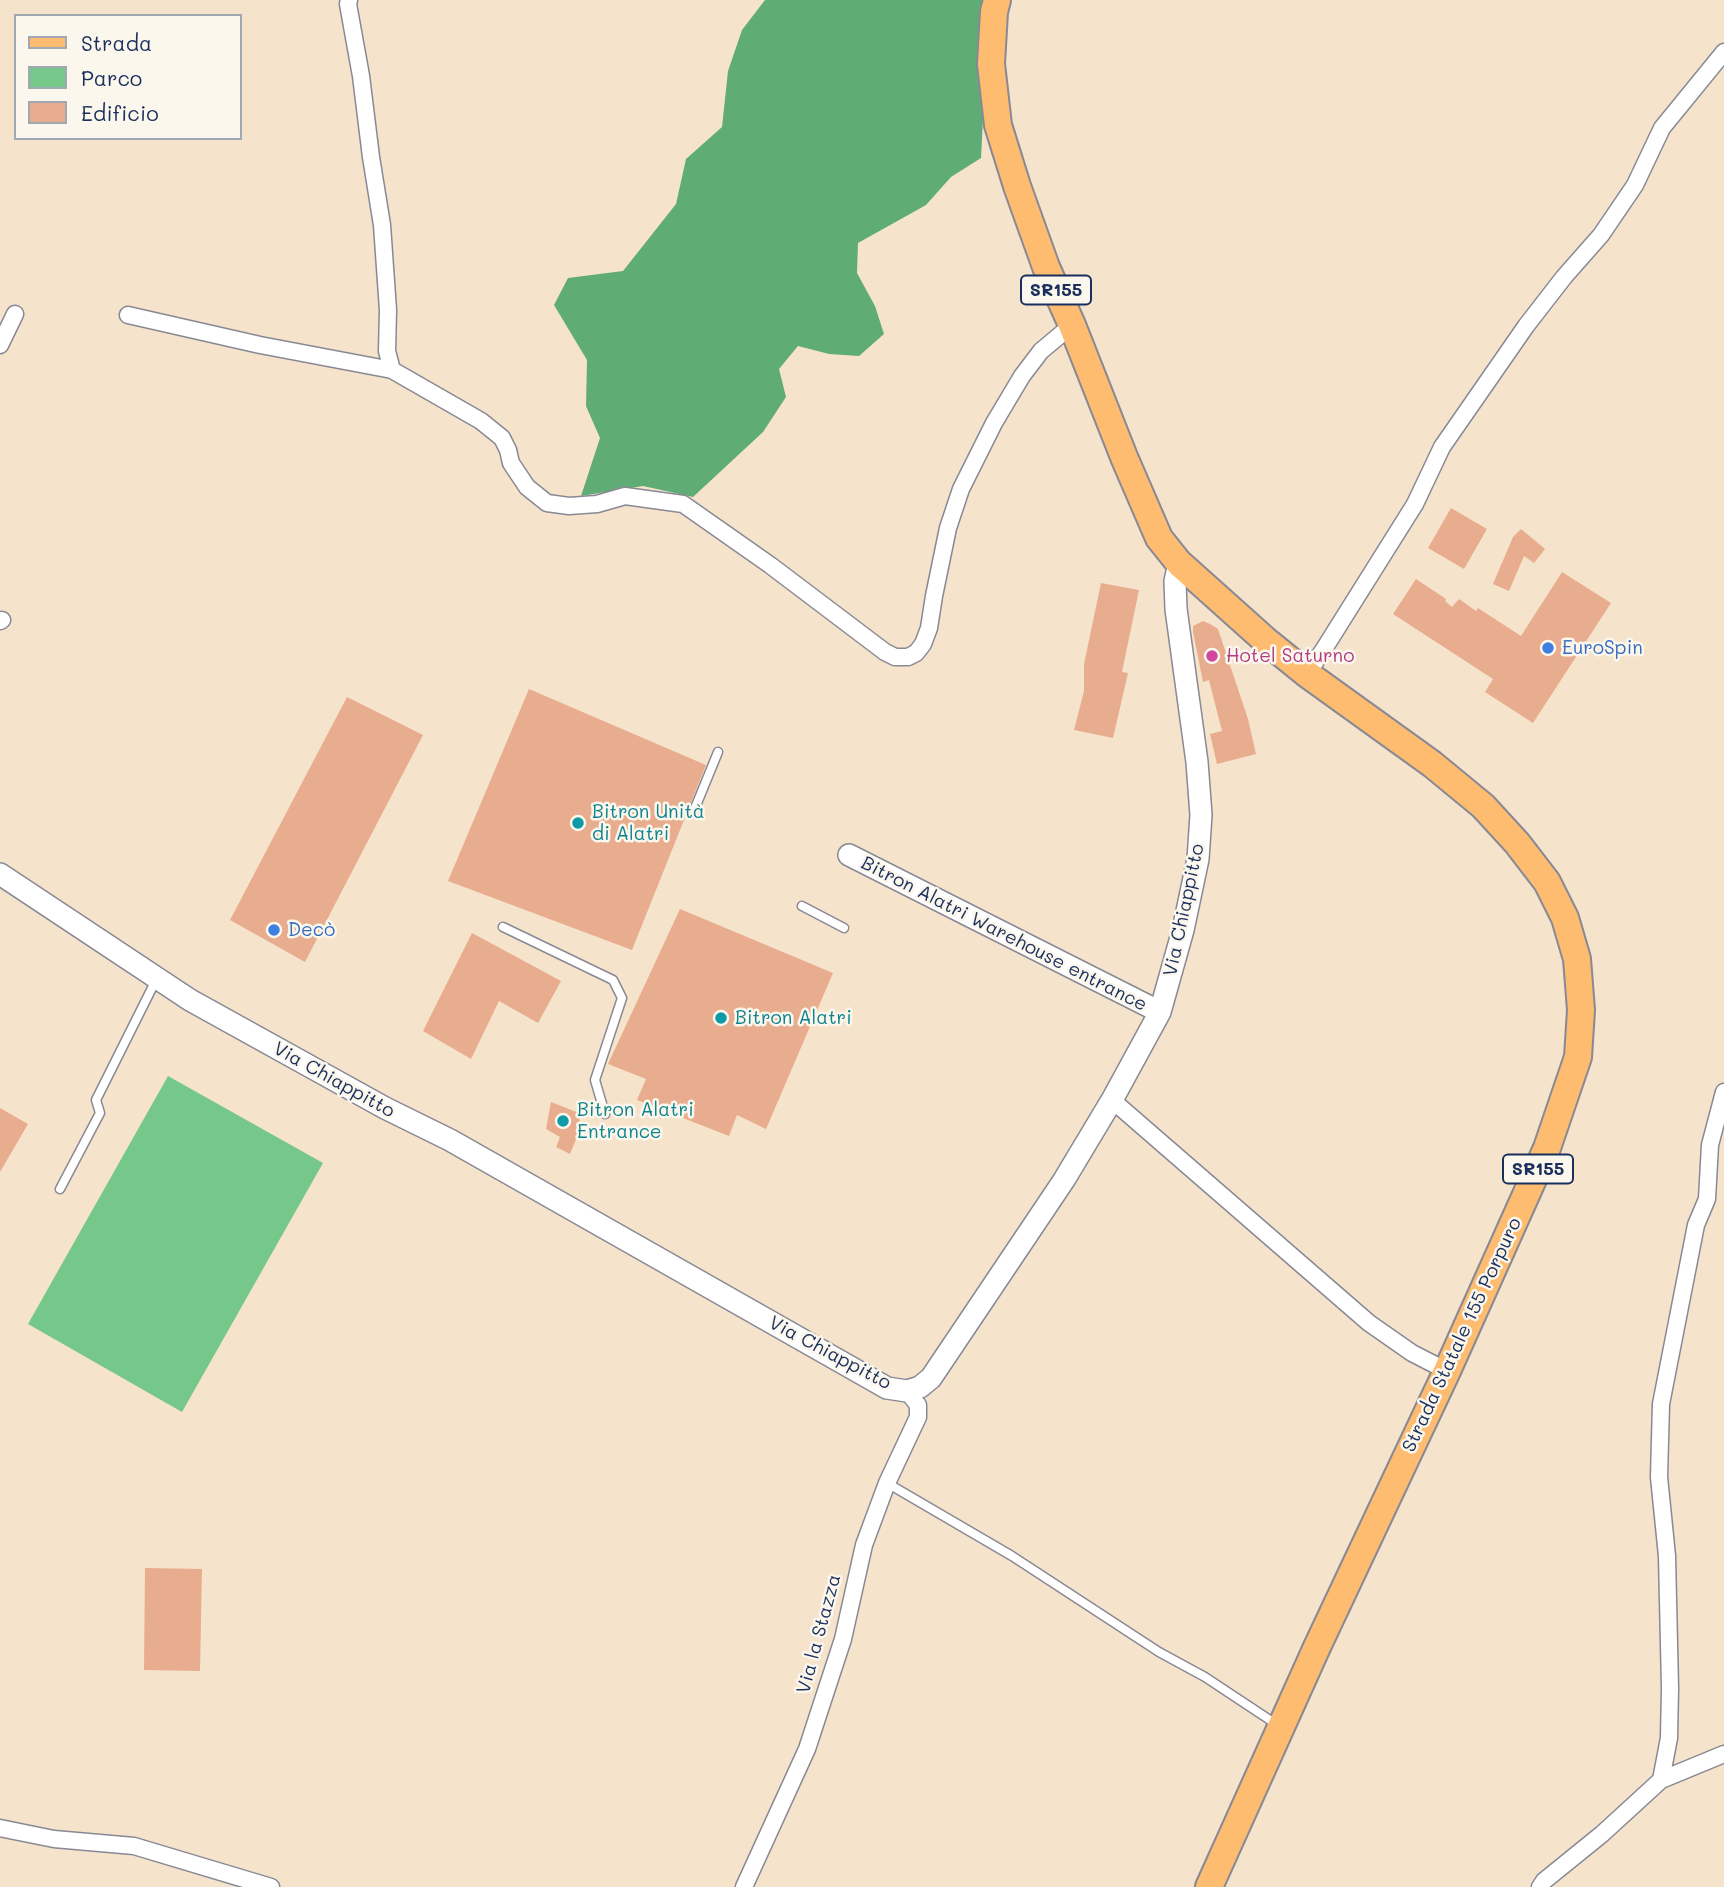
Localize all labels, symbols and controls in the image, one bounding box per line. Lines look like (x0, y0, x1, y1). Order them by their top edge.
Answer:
legend (14, 14, 242, 140)
text: Strada (81, 29, 152, 56)
text: Parco (81, 64, 142, 91)
text: Edificio (81, 99, 159, 126)
road number: SR155 (1021, 276, 1091, 304)
place label: EuroSpin (1562, 637, 1643, 659)
marker: EuroSpin (1540, 640, 1556, 656)
place label: Hotel Saturno (1226, 645, 1354, 667)
marker: Hotel Saturno (1204, 648, 1220, 664)
place label: Bitron Unità di Alatri (592, 801, 705, 845)
marker: Bitron Unità di Alatri (570, 815, 586, 831)
street label: Via Chiappitto (1159, 842, 1209, 978)
street label: Bitron Alatri Warehouse entrance (857, 852, 1151, 1016)
place label: Decò (288, 919, 335, 941)
marker: Decò (266, 922, 282, 938)
place label: Bitron Alatri (735, 1007, 852, 1029)
marker: Bitron Alatri (713, 1010, 729, 1026)
street label: Via Chiappitto (269, 1037, 399, 1123)
place label: Bitron Alatri Entrance (577, 1099, 694, 1143)
marker: Bitron Alatri Entrance (555, 1113, 571, 1129)
road number: SR155 (1503, 1154, 1573, 1184)
street label: Strada Statale 155 Porpuro (1398, 1214, 1526, 1456)
street label: Via Chiappitto (765, 1311, 895, 1395)
street label: Via la Stazza (792, 1572, 846, 1696)

